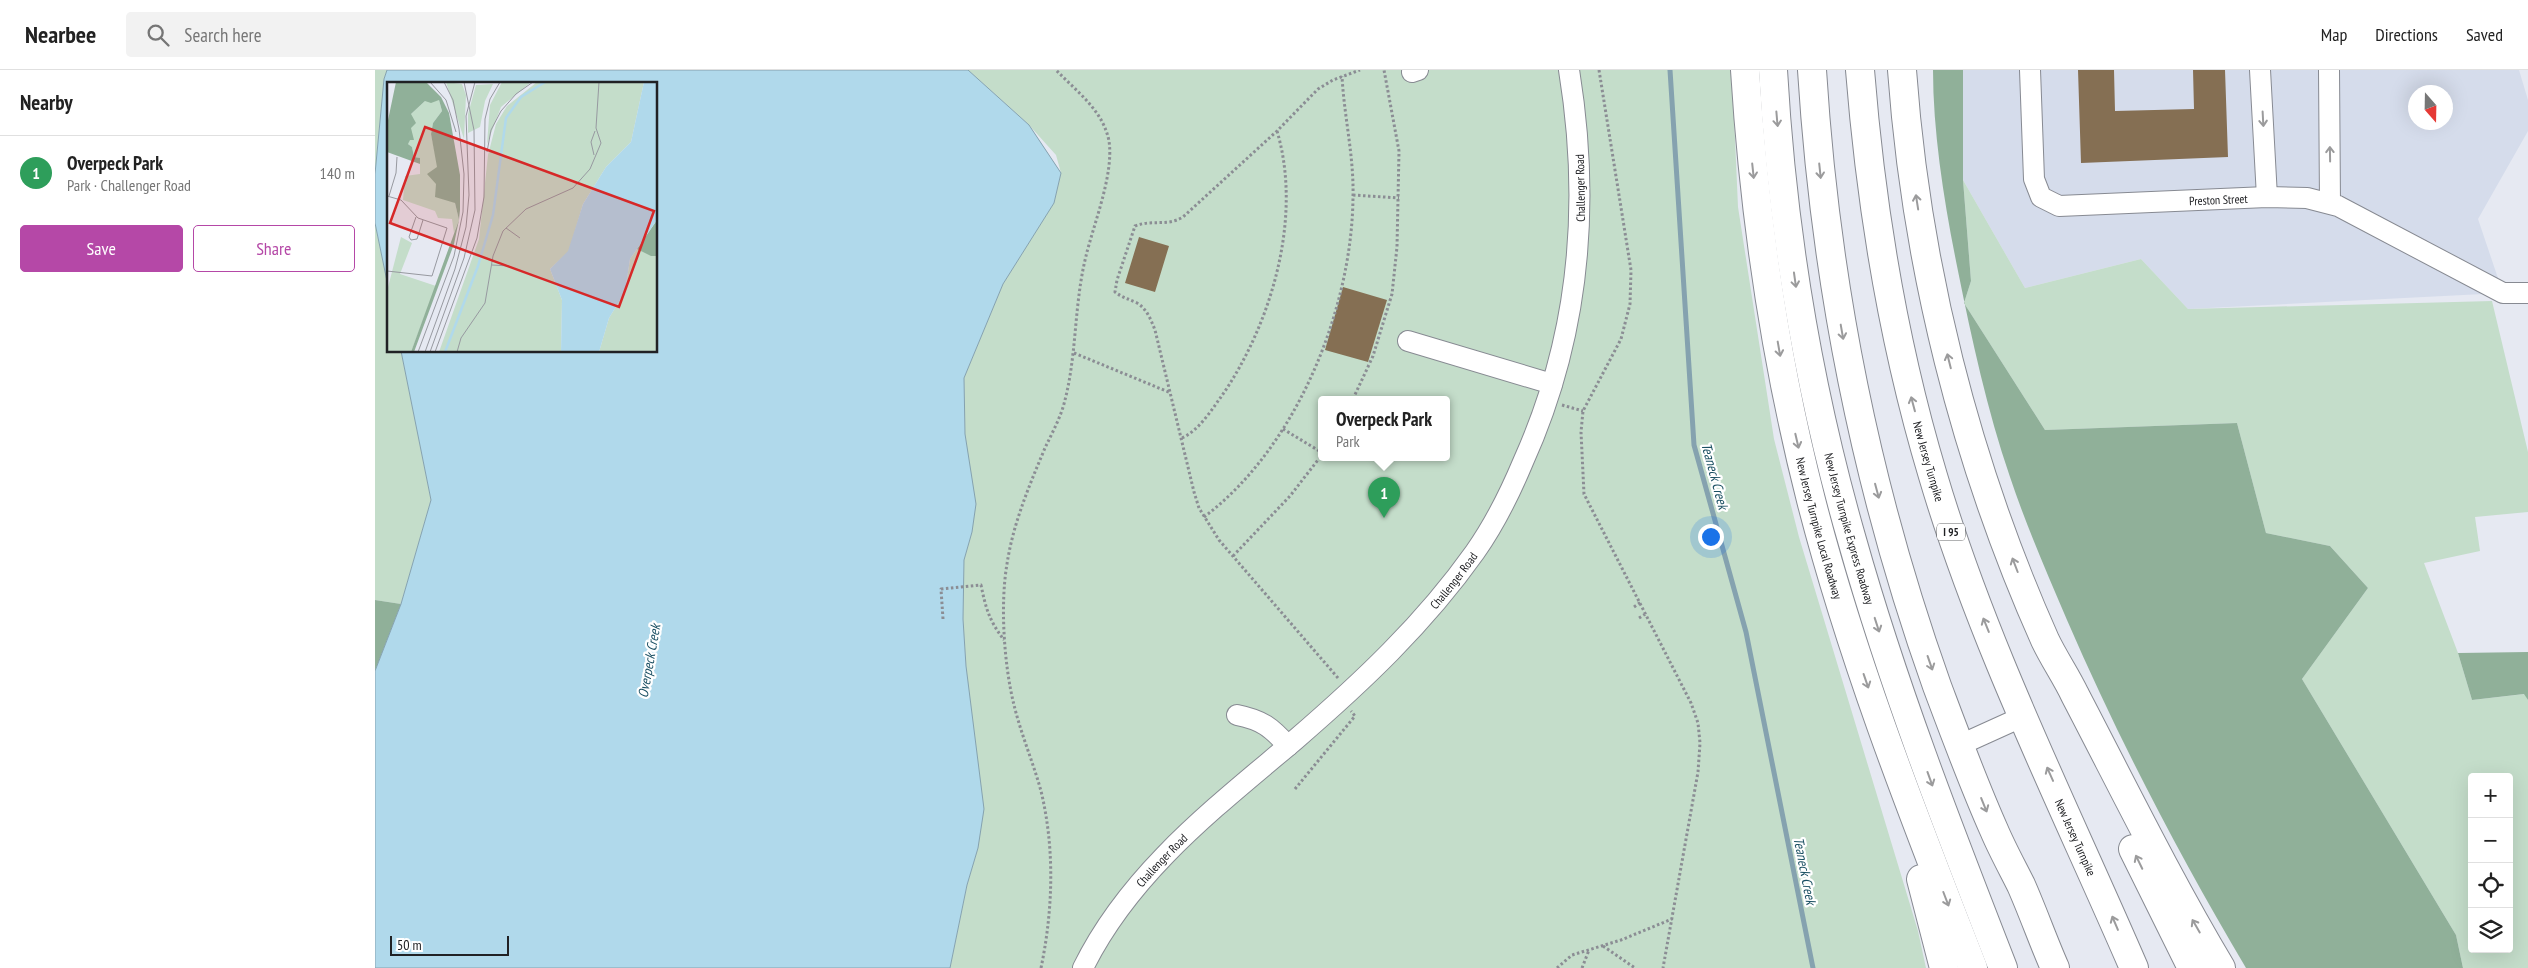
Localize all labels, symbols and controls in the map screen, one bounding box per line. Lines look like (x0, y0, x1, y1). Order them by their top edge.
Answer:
search box (126, 12, 476, 57)
text: Nearbee (25, 19, 96, 50)
icon: search (144, 21, 172, 49)
text: Search here (184, 23, 262, 47)
text: Map (2321, 23, 2347, 46)
text: Directions (2375, 23, 2438, 46)
text: Saved (2466, 23, 2503, 46)
inset map (387, 82, 657, 352)
north arrow (2408, 85, 2453, 130)
text: Nearby (20, 89, 73, 116)
one-way arrow (1772, 110, 1781, 126)
one-way arrow (2258, 110, 2267, 126)
one-way arrow (2325, 146, 2335, 162)
text: Overpeck Park (67, 151, 163, 175)
street label: Challenger Road (1572, 154, 1588, 222)
text: 1 (32, 163, 40, 183)
text: 140 m (320, 163, 355, 183)
one-way arrow (1748, 163, 1758, 179)
one-way arrow (1815, 163, 1825, 179)
text: Park · Challenger Road (67, 175, 191, 195)
street label: Preston Street (2189, 190, 2249, 208)
one-way arrow (1912, 194, 1922, 210)
button: Save (20, 225, 183, 272)
button: Share (193, 225, 355, 272)
one-way arrow (1791, 272, 1801, 288)
one-way arrow (1838, 323, 1848, 339)
one-way arrow (1774, 341, 1784, 357)
one-way arrow (1944, 353, 1953, 369)
popup (1318, 396, 1450, 461)
one-way arrow (1907, 397, 1917, 413)
text: Overpeck Park (1336, 407, 1432, 431)
street label: New Jersey Turnpike (1910, 420, 1948, 503)
text: Park (1336, 431, 1360, 451)
one-way arrow (1793, 432, 1802, 448)
water label: Teaneck Creek (1698, 441, 1733, 513)
street label: New Jersey Turnpike Express Roadway (1822, 451, 1878, 607)
street label: New Jersey Turnpike Local Roadway (1793, 456, 1846, 601)
pin: 1 (1368, 477, 1400, 518)
one-way arrow (1873, 482, 1882, 498)
your location (1698, 524, 1724, 550)
road number: I 95 (1937, 524, 1965, 541)
street label: Challenger Road (1426, 549, 1480, 612)
one-way arrow (2009, 558, 2018, 573)
one-way arrow (1873, 617, 1883, 633)
one-way arrow (1981, 618, 1990, 633)
water label: Overpeck Creek (634, 621, 665, 699)
one-way arrow (1925, 654, 1935, 670)
one-way arrow (1862, 672, 1871, 688)
one-way arrow (2044, 767, 2054, 782)
one-way arrow (1926, 770, 1935, 786)
map controls (2468, 773, 2513, 953)
button: + (2468, 773, 2513, 818)
street label: New Jersey Turnpike (2052, 796, 2100, 878)
one-way arrow (1979, 797, 1989, 812)
button: − (2468, 818, 2513, 863)
street label: Challenger Road (1132, 830, 1190, 890)
water label: Teaneck Creek (1790, 836, 1821, 908)
one-way arrow (2134, 855, 2144, 870)
button: locate (2468, 863, 2513, 908)
one-way arrow (1942, 891, 1951, 906)
button: layers (2468, 908, 2513, 953)
one-way arrow (2109, 916, 2119, 931)
one-way arrow (2191, 919, 2201, 933)
scale bar (390, 933, 509, 956)
text: 50 m (397, 936, 422, 954)

